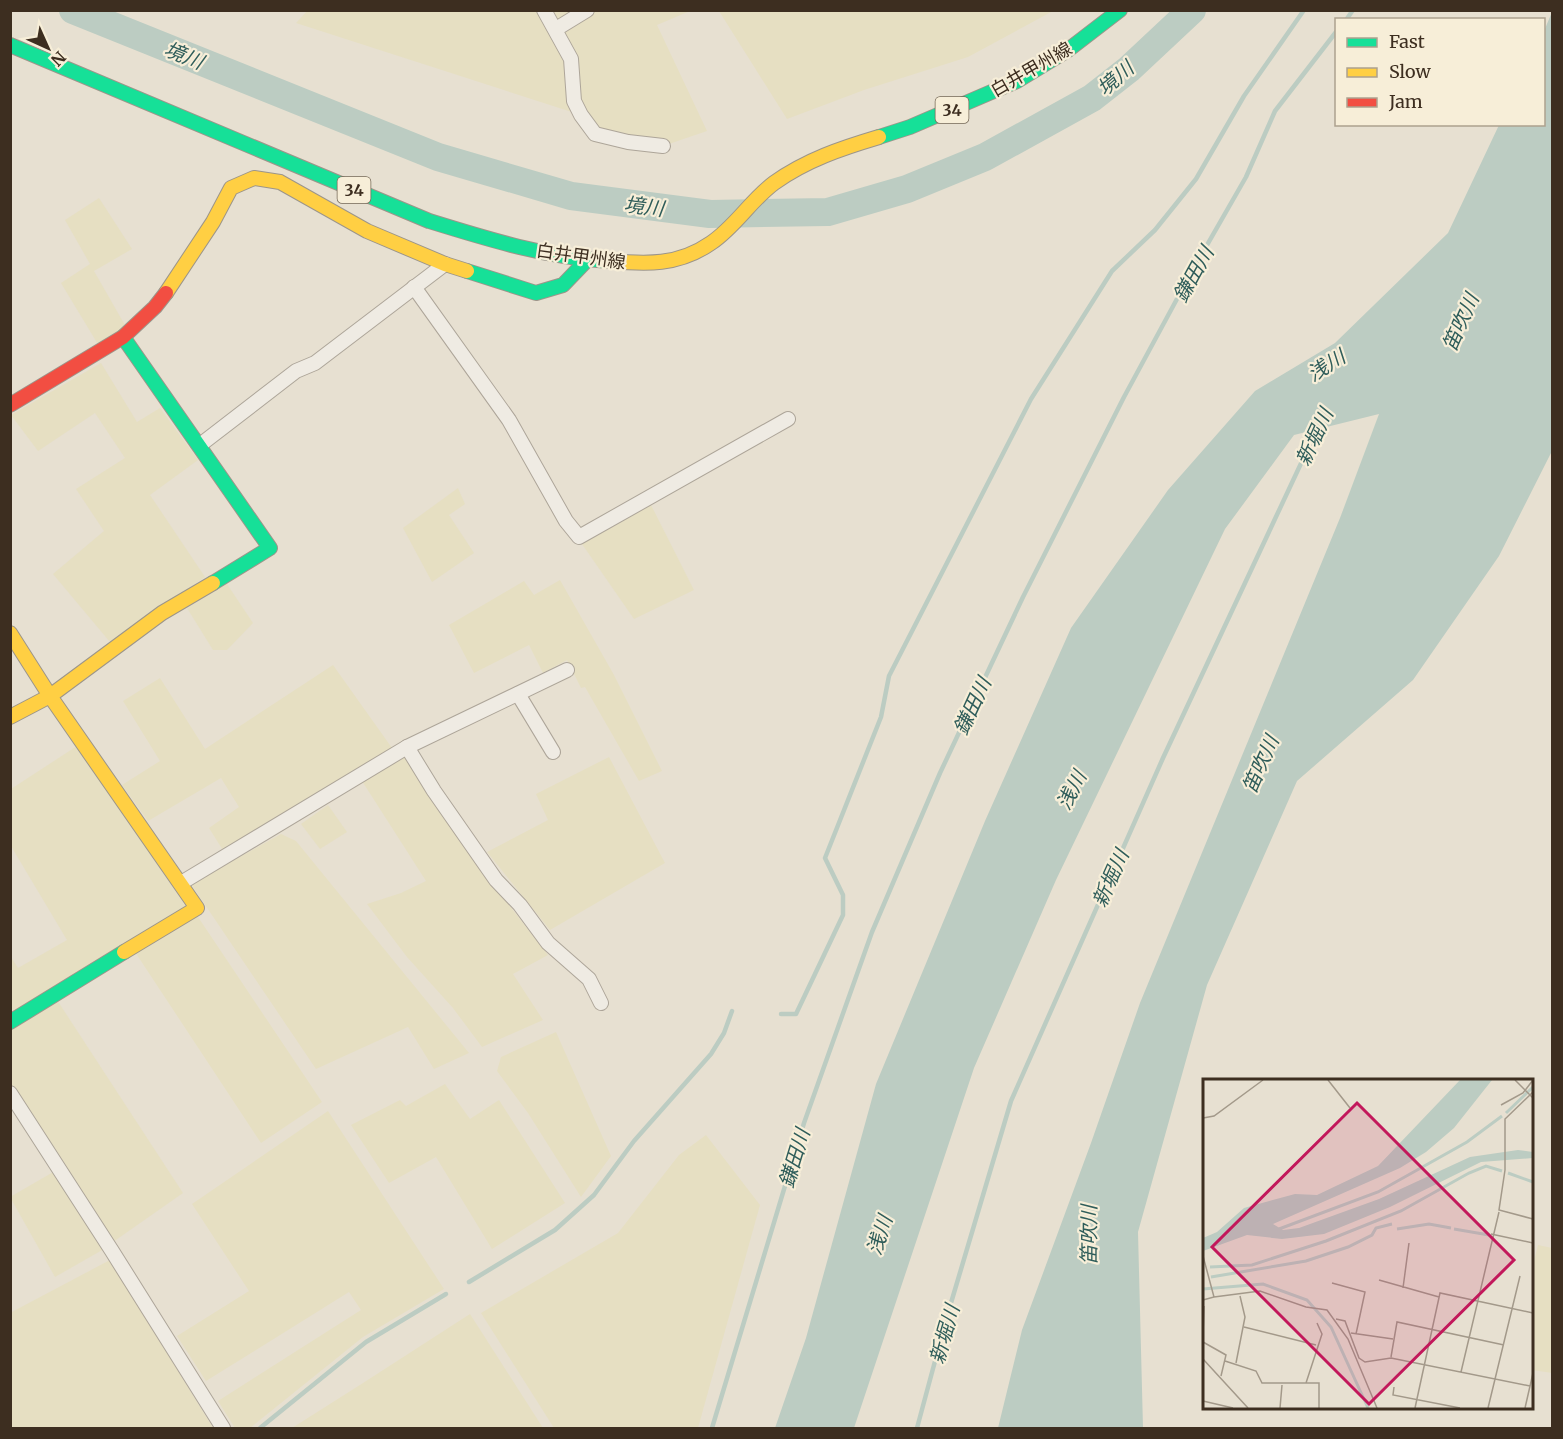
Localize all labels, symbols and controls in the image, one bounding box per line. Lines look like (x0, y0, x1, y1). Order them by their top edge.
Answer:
north arrow (18, 18, 78, 78)
legend (1335, 18, 1545, 126)
text: Fast (1389, 30, 1425, 53)
water label: 境川 (161, 36, 209, 75)
street label: 白井甲州線 (986, 37, 1076, 101)
text: N (47, 47, 70, 70)
water label: 境川 (1092, 54, 1140, 101)
text: Slow (1389, 60, 1432, 83)
text: Jam (1388, 90, 1423, 113)
road number: 34 (936, 97, 968, 123)
road number: 34 (338, 177, 370, 203)
water label: 境川 (623, 191, 667, 221)
street label: 白井甲州線 (535, 238, 627, 274)
water label: 鎌田川 (1168, 240, 1219, 306)
water label: 笛吹川 (1436, 288, 1484, 354)
water label: 浅川 (1302, 343, 1351, 386)
water label: 新堀川 (1290, 403, 1339, 469)
water label: 鎌田川 (948, 672, 997, 738)
water label: 笛吹川 (1236, 730, 1284, 796)
water label: 浅川 (1051, 765, 1092, 813)
water label: 新堀川 (1086, 844, 1134, 910)
inset map (1203, 1079, 1533, 1409)
water label: 鎌田川 (773, 1124, 815, 1190)
water label: 笛吹川 (1076, 1203, 1101, 1265)
water label: 浅川 (861, 1210, 898, 1258)
water label: 新堀川 (924, 1300, 965, 1366)

